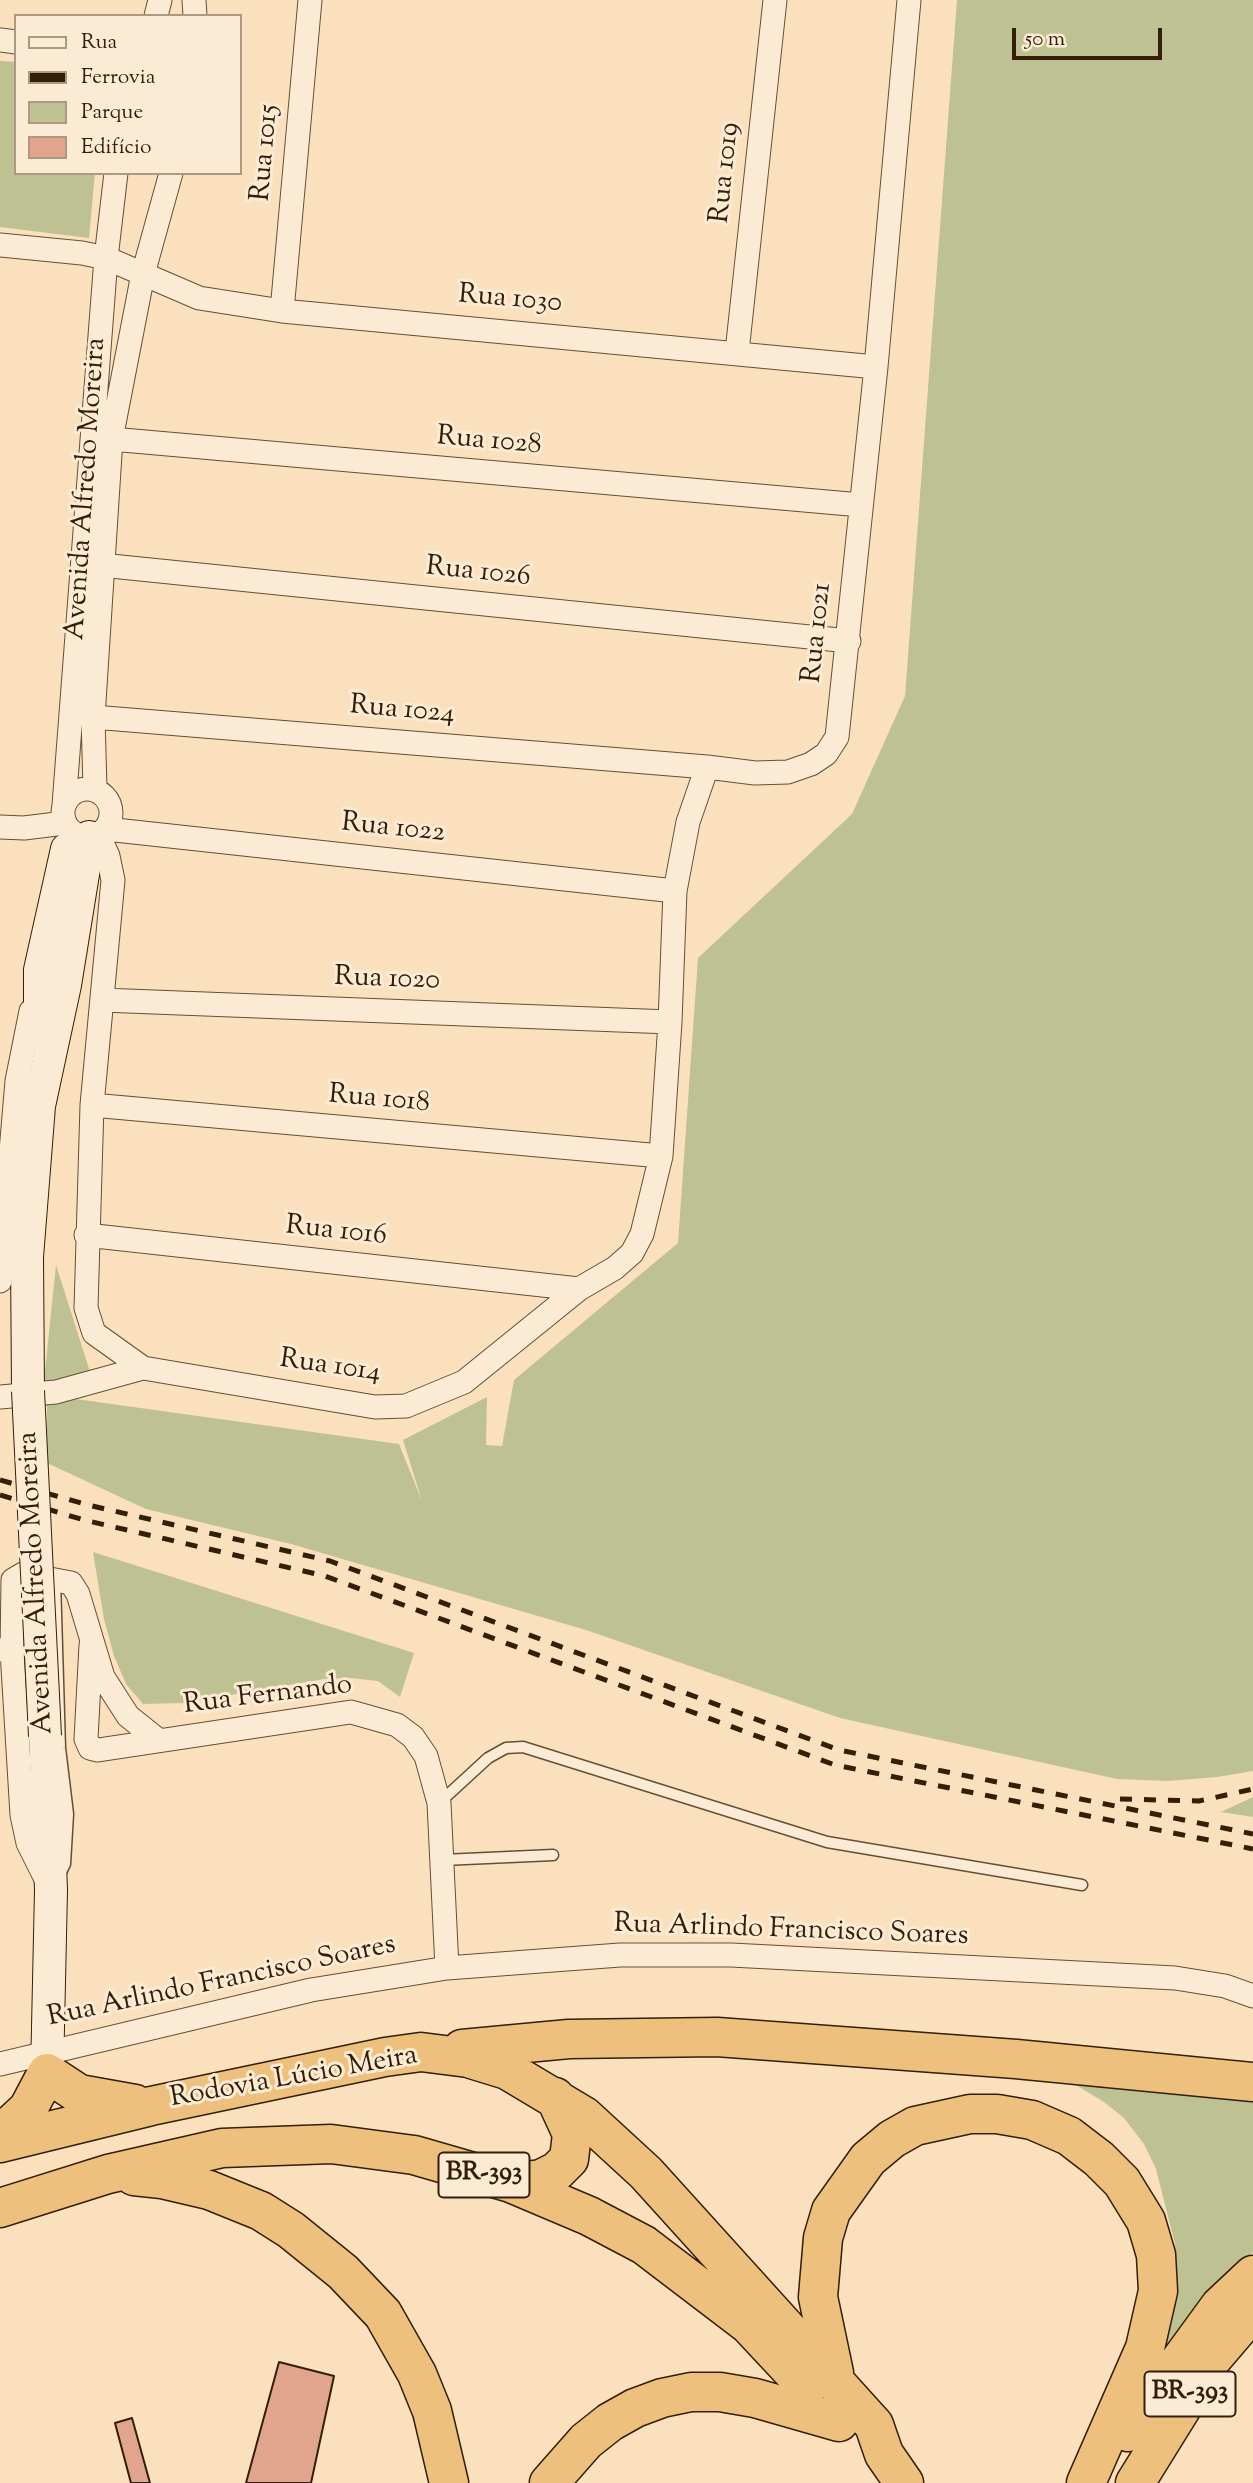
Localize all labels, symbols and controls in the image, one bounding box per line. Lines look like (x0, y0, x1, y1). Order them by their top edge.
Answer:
legend (14, 14, 242, 175)
scale bar (1015, 14, 1166, 58)
text: 50 m (1025, 25, 1065, 55)
text: Rua (81, 28, 117, 58)
text: Ferrovia (81, 63, 155, 93)
text: Parque (81, 98, 143, 128)
street label: Rua 1015 (246, 103, 288, 203)
street label: Rua 1019 (705, 121, 749, 225)
text: Edifício (81, 133, 151, 163)
street label: Rua 1030 (457, 280, 563, 322)
street label: Avenida Alfredo Moreira (61, 337, 115, 641)
street label: Rua 1028 (435, 422, 543, 464)
street label: Rua 1026 (424, 552, 532, 596)
street label: Rua 1021 (797, 581, 841, 685)
street label: Rua 1024 (348, 691, 456, 733)
street label: Rua 1022 (339, 808, 447, 852)
street label: Rua 1020 (333, 962, 441, 1000)
street label: Rua 1018 (327, 1080, 431, 1122)
street label: Rua 1016 (284, 1211, 388, 1255)
street label: Rua 1014 (277, 1344, 383, 1392)
street label: Avenida Alfredo Moreira (13, 1431, 63, 1735)
street label: Rua Fernando (182, 1670, 354, 1724)
street label: Rua Arlindo Francisco Soares (613, 1909, 969, 1955)
street label: Rua Arlindo Francisco Soares (45, 1930, 399, 2036)
street label: Rodovia Lúcio Meira (168, 2041, 420, 2117)
road number: BR-393 (438, 2152, 530, 2198)
road number: BR-393 (1144, 2372, 1236, 2416)

